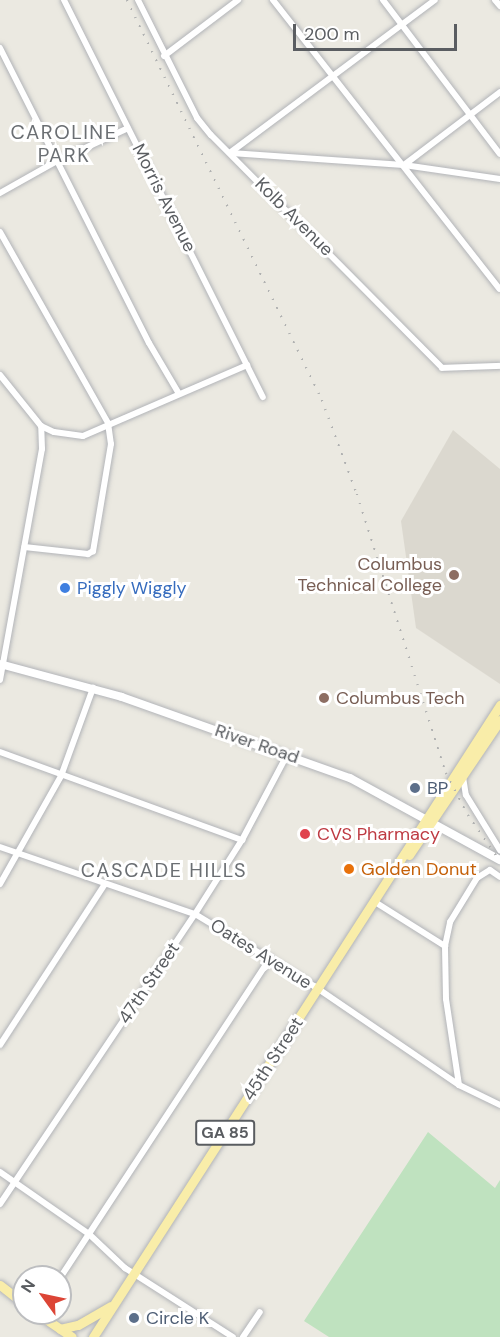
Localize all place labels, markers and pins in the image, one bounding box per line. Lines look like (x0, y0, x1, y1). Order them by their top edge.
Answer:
place label: Columbus Technical College (297, 554, 442, 596)
marker: Columbus Technical College (447, 568, 461, 582)
place label: Piggly Wiggly (77, 577, 187, 599)
marker: Piggly Wiggly (58, 581, 72, 595)
place label: Columbus Tech (336, 687, 465, 709)
marker: Columbus Tech (317, 691, 331, 705)
place label: BP (427, 777, 448, 799)
marker: BP (408, 781, 422, 795)
place label: CVS Pharmacy (317, 823, 440, 845)
marker: CVS Pharmacy (298, 827, 312, 841)
place label: Golden Donut (361, 858, 477, 880)
marker: Golden Donut (342, 862, 356, 876)
place label: Circle K (146, 1307, 209, 1329)
marker: Circle K (127, 1311, 141, 1325)

